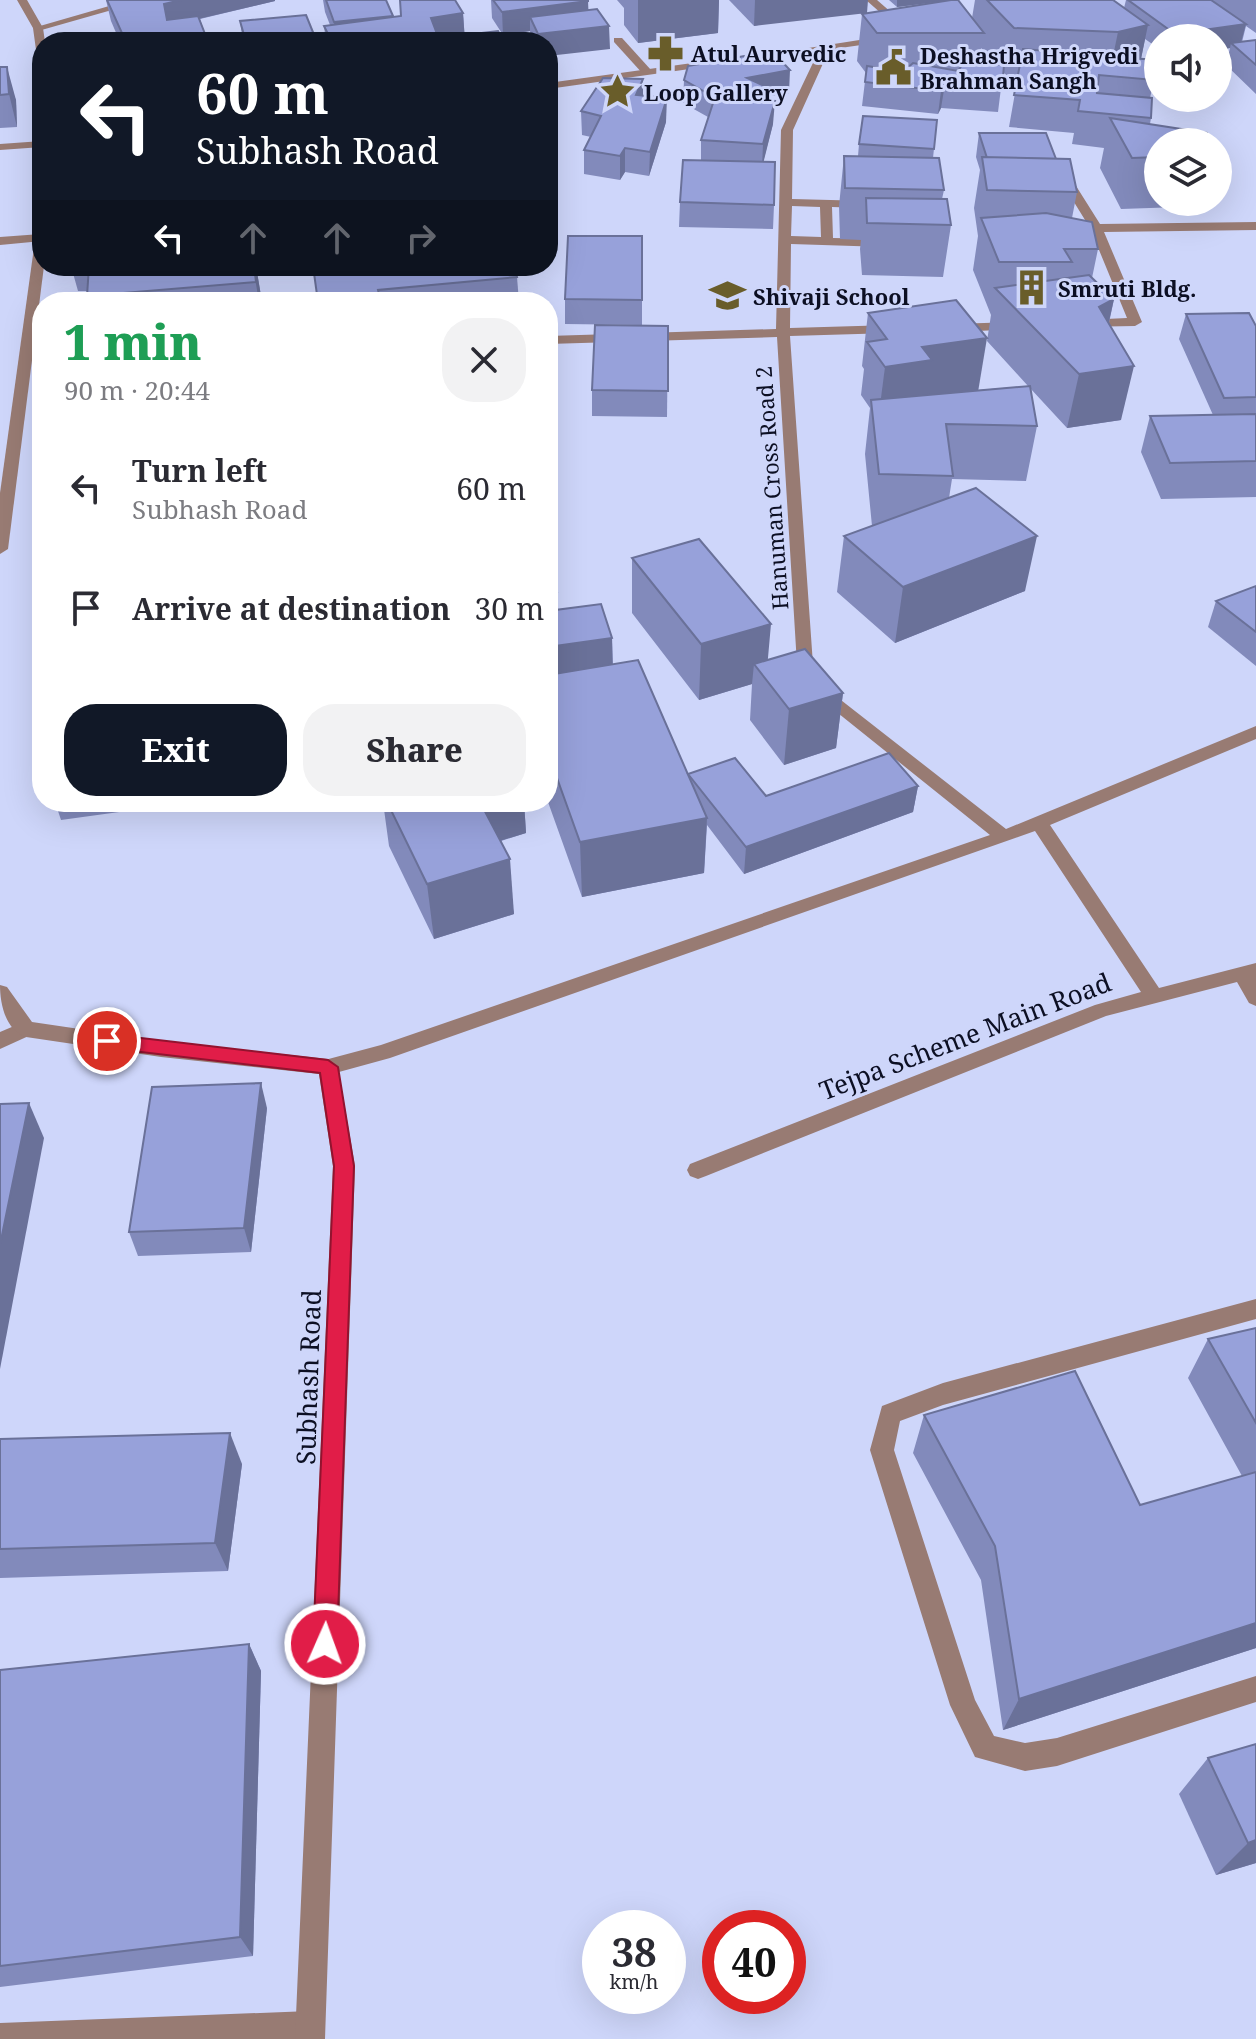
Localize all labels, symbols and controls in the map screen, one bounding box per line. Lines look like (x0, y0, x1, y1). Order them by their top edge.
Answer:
map controls (1144, 24, 1232, 216)
button: sound (1144, 24, 1232, 112)
pharmacy icon: Atul Aurvedic (646, 34, 684, 72)
place label: Atul Aurvedic (691, 38, 846, 68)
place label: Deshastha Hrigvedi Brahman Sangh (920, 40, 1139, 95)
public building icon: Deshastha Hrigvedi Brahman Sangh (875, 49, 913, 87)
text: 60 m (196, 54, 329, 130)
icon: left (64, 64, 168, 168)
place icon: Loop Gallery (599, 73, 637, 111)
place label: Loop Gallery (644, 77, 788, 107)
text: Subhash Road (196, 126, 439, 175)
button: layers (1144, 128, 1232, 216)
icon: left (147, 216, 191, 260)
icon: ahead (231, 216, 275, 260)
icon: ahead (315, 216, 359, 260)
icon: right (399, 216, 443, 260)
building icon: Smruti Bldg. (1013, 269, 1051, 307)
place label: Smruti Bldg. (1058, 273, 1197, 303)
school or university icon: Shivaji School (708, 277, 746, 315)
place label: Shivaji School (753, 281, 910, 311)
text: 1 min (64, 309, 202, 374)
button: close (442, 318, 526, 402)
street label: Hanuman Cross Road 2 (748, 365, 794, 611)
text: 90 m · 20:44 (64, 372, 210, 408)
text: Turn left (132, 450, 267, 491)
icon: left (64, 466, 108, 510)
text: 60 m (456, 468, 526, 509)
text: Subhash Road (132, 491, 307, 527)
icon: arrive (64, 586, 108, 630)
text: Arrive at destination (132, 588, 451, 629)
text: 30 m (475, 588, 544, 629)
button: Exit (64, 704, 287, 796)
button: Share (303, 704, 526, 796)
street label: Tejpa Scheme Main Road (814, 964, 1116, 1108)
pin (73, 1007, 141, 1075)
icon: arrive (85, 1019, 129, 1063)
street label: Subhash Road (287, 1289, 329, 1465)
position arrow (283, 1602, 367, 1686)
speed limit sign: 40 (702, 1910, 806, 2014)
text: 38 (611, 1924, 657, 1979)
text: km/h (609, 1968, 659, 1995)

